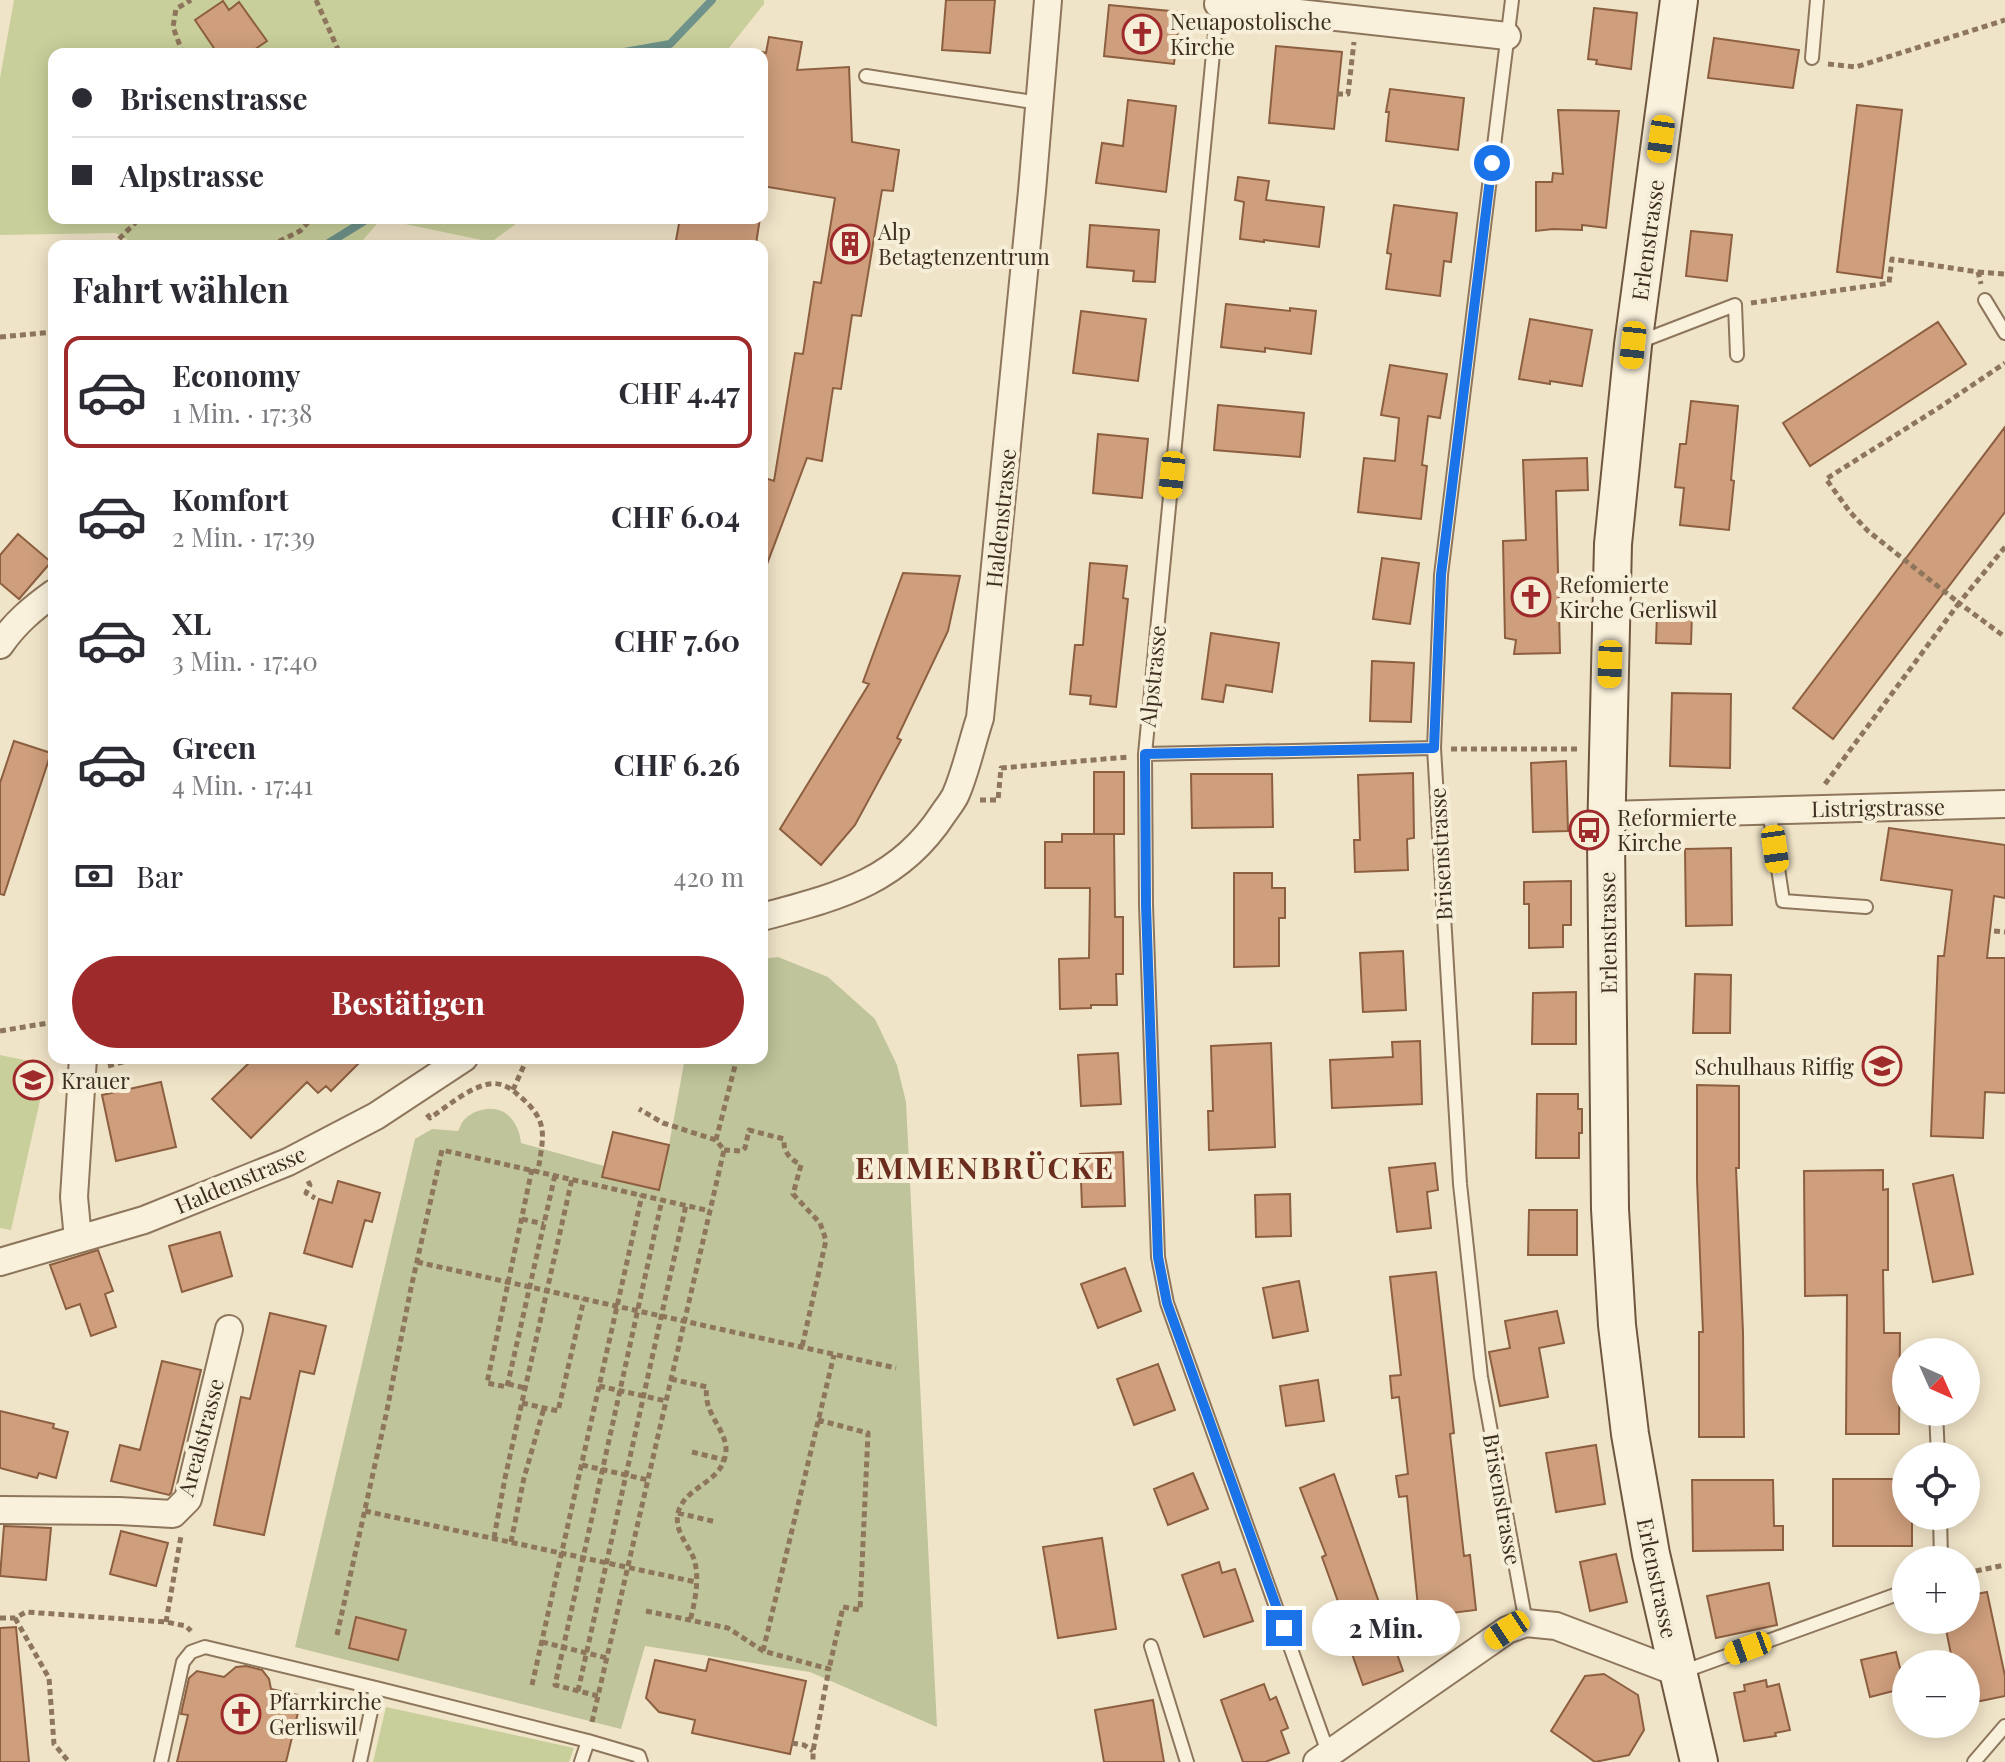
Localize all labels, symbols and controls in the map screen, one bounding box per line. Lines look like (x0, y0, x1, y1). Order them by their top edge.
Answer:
place label: Neuapostolische Kirche (1170, 6, 1332, 61)
church icon: Neuapostolische Kirche (1121, 13, 1163, 55)
text: Brisenstrasse (120, 78, 308, 118)
car (1646, 114, 1676, 164)
route start (1474, 145, 1510, 181)
text: Alpstrasse (120, 155, 264, 195)
street label: Erlenstrasse (1624, 177, 1670, 303)
place label: Alp Betagtenzentrum (877, 216, 1050, 271)
building icon: Alp Betagtenzentrum (829, 223, 871, 265)
text: Fahrt wählen (72, 264, 289, 312)
car (1619, 320, 1647, 370)
text: Economy (172, 355, 301, 395)
icon: car (76, 356, 148, 428)
text: CHF 4.47 (618, 372, 740, 412)
text: 1 Min. · 17:38 (172, 395, 313, 430)
street label: Haldenstrasse (978, 447, 1022, 589)
car (1158, 450, 1186, 500)
text: Komfort (172, 479, 289, 519)
icon: car (76, 480, 148, 552)
text: CHF 6.04 (611, 496, 740, 536)
text: 2 Min. · 17:39 (172, 519, 315, 554)
place label: Refomierte Kirche Gerliswil (1559, 569, 1718, 624)
church icon: Refomierte Kirche Gerliswil (1510, 576, 1552, 618)
text: XL (172, 603, 211, 643)
icon: car (76, 604, 148, 676)
text: CHF 7.60 (614, 620, 740, 660)
street label: Alpstrasse (1132, 624, 1172, 729)
car (1597, 640, 1623, 688)
text: 3 Min. · 17:40 (172, 643, 318, 678)
text: Green (172, 727, 256, 767)
icon: car (76, 728, 148, 800)
text: CHF 6.26 (613, 744, 740, 784)
text: 4 Min. · 17:41 (172, 767, 313, 802)
street label: Brisenstrasse (1422, 787, 1458, 921)
street label: Listrigstrasse (1811, 791, 1945, 823)
place label: Reformierte Kirche (1617, 802, 1737, 857)
bus stop icon: Reformierte Kirche (1568, 809, 1610, 851)
car (1760, 824, 1790, 874)
icon: cash (72, 854, 116, 898)
text: Bar (136, 856, 183, 896)
text: 420 m (674, 859, 744, 894)
street label: Erlenstrasse (1591, 872, 1623, 994)
button: Bestätigen (72, 956, 744, 1048)
school or university icon: Schulhaus Riffig (1861, 1045, 1903, 1087)
place label: Schulhaus Riffig (1694, 1051, 1854, 1081)
school or university icon: Krauer (12, 1059, 54, 1101)
place label: Krauer (61, 1065, 130, 1095)
street label: Haldenstrasse (170, 1138, 310, 1220)
district label: EMMENBRÜCKE (855, 1147, 1115, 1187)
north arrow (1892, 1338, 1980, 1426)
map controls (1892, 1338, 1980, 1738)
street label: Arealstrasse (170, 1375, 230, 1500)
street label: Brisenstrasse (1477, 1431, 1529, 1567)
button: locate (1892, 1442, 1980, 1530)
street label: Erlenstrasse (1631, 1515, 1685, 1641)
button: + (1892, 1546, 1980, 1634)
callout: 2 Min. (1312, 1600, 1460, 1656)
car (1480, 1607, 1534, 1653)
route end (1266, 1610, 1302, 1646)
text: 2 Min. (1349, 1610, 1423, 1645)
car (1721, 1629, 1775, 1667)
button: − (1892, 1650, 1980, 1738)
place label: Pfarrkirche Gerliswil (269, 1686, 382, 1741)
church icon: Pfarrkirche Gerliswil (220, 1693, 262, 1735)

